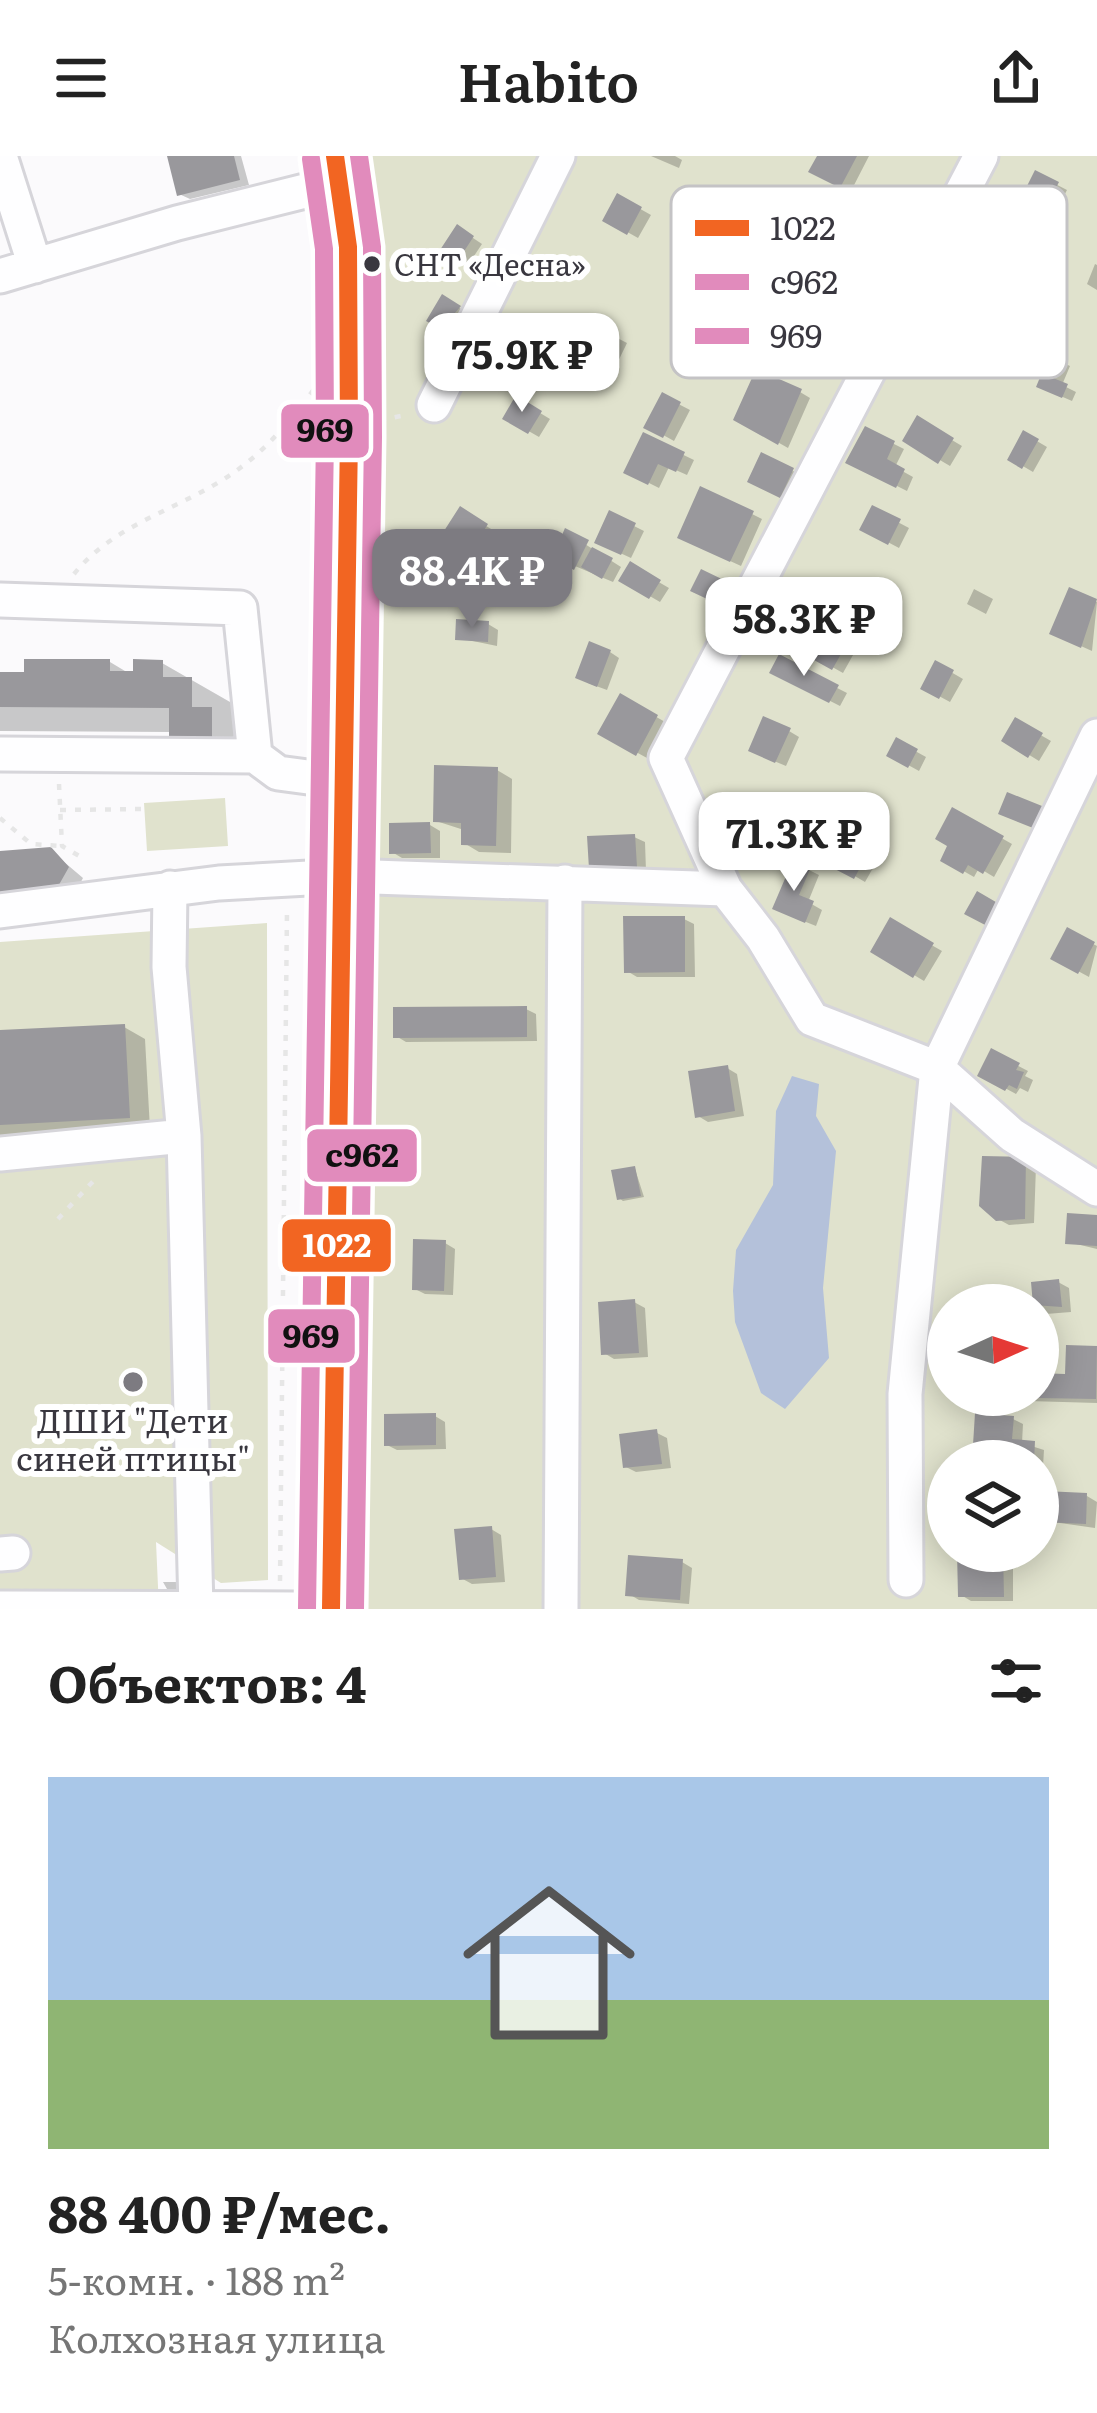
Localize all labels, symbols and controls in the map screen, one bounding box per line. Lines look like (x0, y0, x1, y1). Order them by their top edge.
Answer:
text: Habito (458, 38, 639, 119)
icon: menu (48, 45, 114, 111)
icon: share (983, 45, 1049, 111)
legend (671, 186, 1067, 378)
text: 1022 (770, 201, 836, 250)
place label: СНТ «Десна» (394, 241, 586, 285)
marker: СНТ «Десна» (361, 253, 383, 275)
text: с962 (770, 255, 838, 304)
text: 969 (770, 309, 822, 358)
pin: 75.9K ₽ (411, 313, 633, 415)
text: 75.9K ₽ (451, 323, 593, 381)
line badge: 969 (279, 402, 371, 460)
text: 969 (296, 403, 354, 452)
pin: 88.4K ₽ (361, 529, 583, 631)
text: 88.4K ₽ (399, 539, 545, 597)
pin: 58.3K ₽ (693, 577, 915, 679)
text: 58.3K ₽ (732, 587, 876, 645)
pin: 71.3K ₽ (683, 792, 905, 894)
text: 71.3K ₽ (726, 802, 862, 860)
line badge: с962 (305, 1127, 419, 1184)
text: с962 (325, 1128, 399, 1177)
line badge: 1022 (280, 1217, 393, 1274)
text: 1022 (303, 1218, 371, 1267)
north arrow (927, 1284, 1059, 1416)
map controls (927, 1284, 1059, 1572)
line badge: 969 (266, 1307, 357, 1365)
text: 969 (282, 1309, 340, 1358)
marker: ДШИ "Дети синей птицы" (120, 1369, 146, 1395)
place label: ДШИ "Дети синей птицы" (16, 1394, 250, 1481)
button: layers (927, 1440, 1059, 1572)
text: Объектов: 4 (48, 1643, 366, 1719)
icon: filters (983, 1648, 1049, 1714)
icon: home (441, 1855, 657, 2071)
text: 88 400 ₽/мес. (48, 2173, 391, 2249)
text: 5-комн. · 188 m² (48, 2249, 345, 2307)
text: Колхозная улица (48, 2307, 385, 2365)

